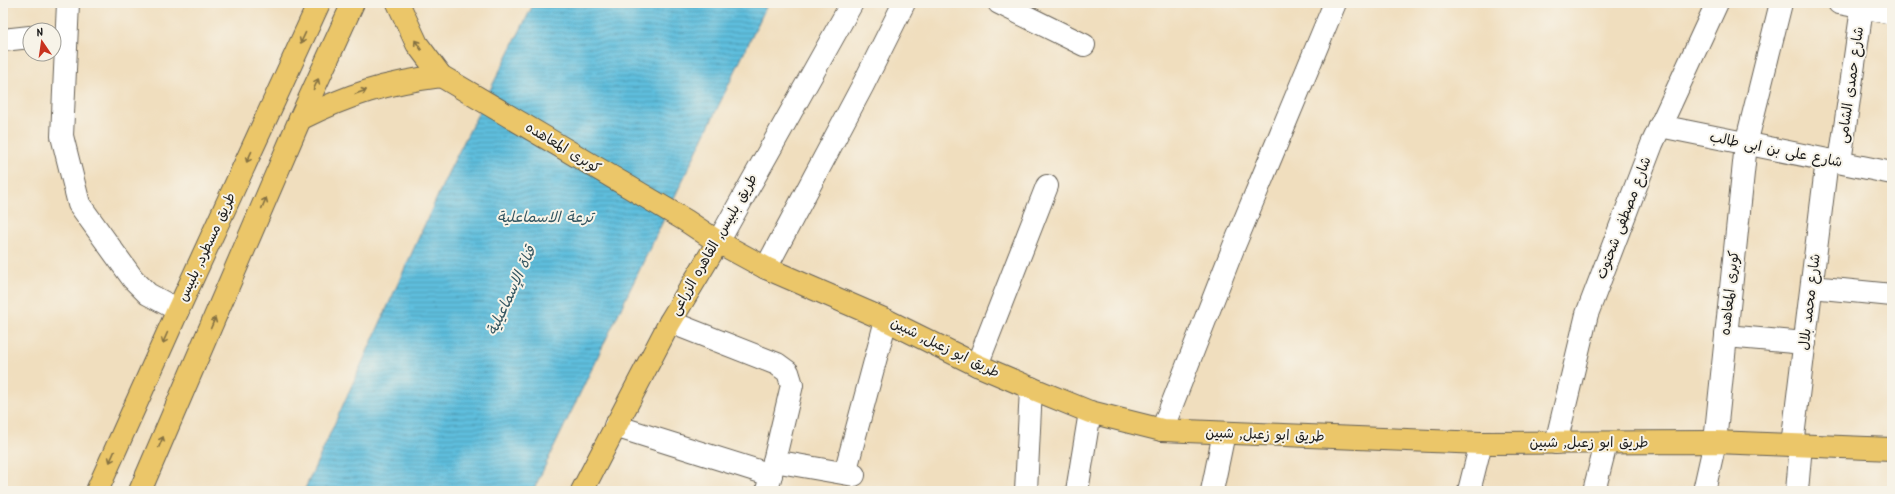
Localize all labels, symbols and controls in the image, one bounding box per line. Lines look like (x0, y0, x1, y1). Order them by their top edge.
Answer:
north arrow (22, 22, 62, 62)
text: N (35, 24, 45, 43)
street label: شارع حمدى الشامى (1832, 25, 1870, 145)
one-way arrow (299, 32, 306, 44)
one-way arrow (414, 40, 422, 51)
one-way arrow (313, 79, 320, 91)
one-way arrow (354, 88, 367, 95)
street label: كوبرى المعاهده (521, 117, 605, 179)
street label: شارع على بن ابى طالب (1708, 126, 1844, 174)
one-way arrow (244, 150, 252, 162)
street label: شارع مصطفى شحتوت (1590, 153, 1658, 283)
street label: طريق بلبيس, القاهره الزراعى (664, 170, 764, 320)
street label: طريق مسطرد, بلبيس (172, 189, 242, 305)
one-way arrow (261, 198, 268, 210)
water label: ترعة الاسماعلية (497, 206, 596, 230)
water label: قناة الإسماعيلية (481, 241, 544, 340)
street label: كوبرى المعاهده (1715, 250, 1745, 336)
street label: شارع محمد بلال (1793, 252, 1827, 352)
street label: طريق ابو زعبل, شبين (887, 312, 1003, 384)
one-way arrow (210, 318, 217, 330)
one-way arrow (161, 332, 169, 344)
street label: طريق ابو زعبل, شبين (1205, 422, 1325, 448)
street label: طريق ابو زعبل, شبين (1529, 432, 1649, 454)
one-way arrow (158, 437, 166, 449)
one-way arrow (108, 451, 116, 463)

